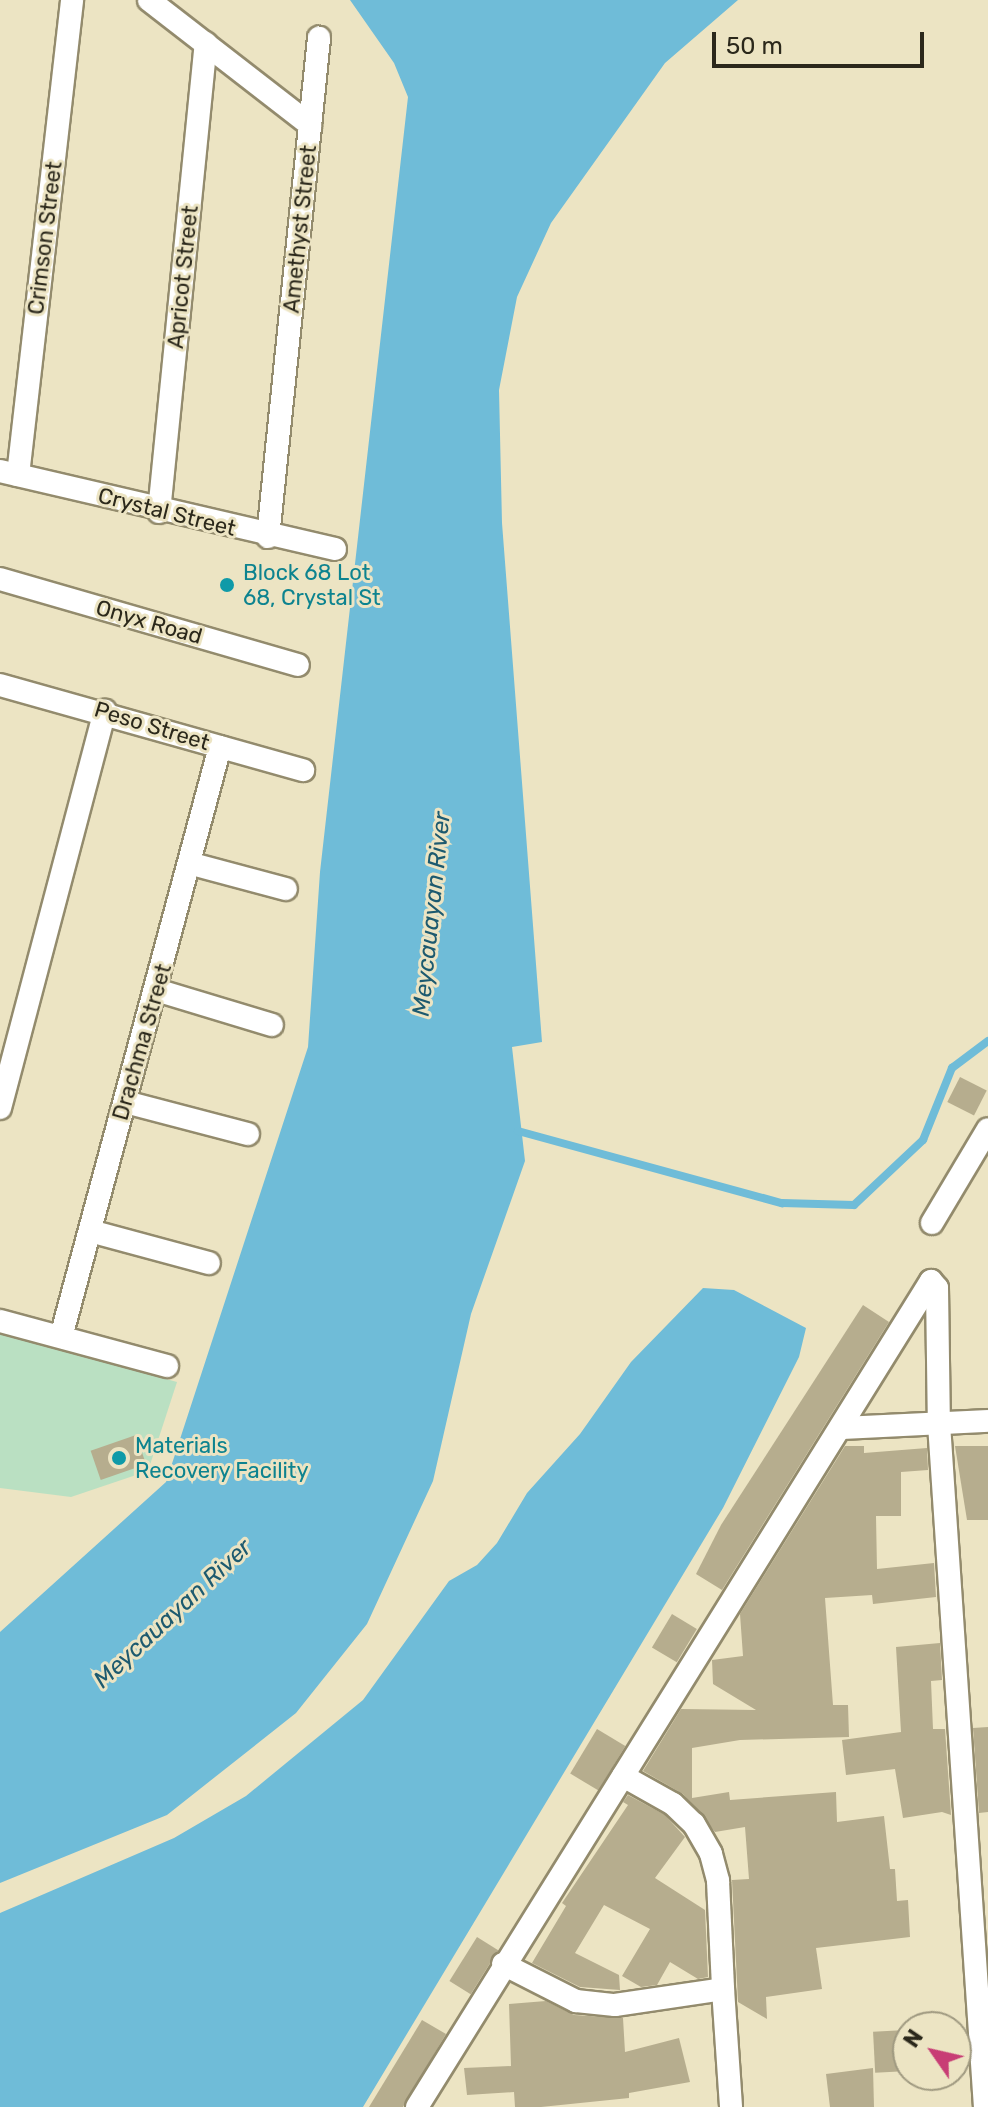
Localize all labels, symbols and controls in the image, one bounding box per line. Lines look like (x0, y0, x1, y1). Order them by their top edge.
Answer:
scale bar (716, 16, 928, 66)
text: 50 m (726, 32, 783, 60)
street label: Amethyst Street (278, 144, 322, 314)
street label: Crimson Street (23, 160, 67, 316)
street label: Apricot Street (162, 204, 204, 350)
street label: Crystal Street (95, 482, 239, 542)
place label: Block 68 Lot 68, Crystal St (243, 559, 381, 610)
marker: Block 68 Lot 68, Crystal St (218, 576, 236, 594)
street label: Onyx Road (93, 594, 205, 650)
street label: Peso Street (91, 696, 213, 756)
water label: Meycauayan River (407, 810, 457, 1018)
street label: Drachma Street (107, 961, 177, 1123)
place label: Materials Recovery Facility (135, 1432, 309, 1484)
marker: Materials Recovery Facility (110, 1449, 128, 1467)
water label: Meycauayan River (88, 1533, 258, 1695)
north arrow (892, 2011, 972, 2091)
text: N (898, 2024, 929, 2053)

